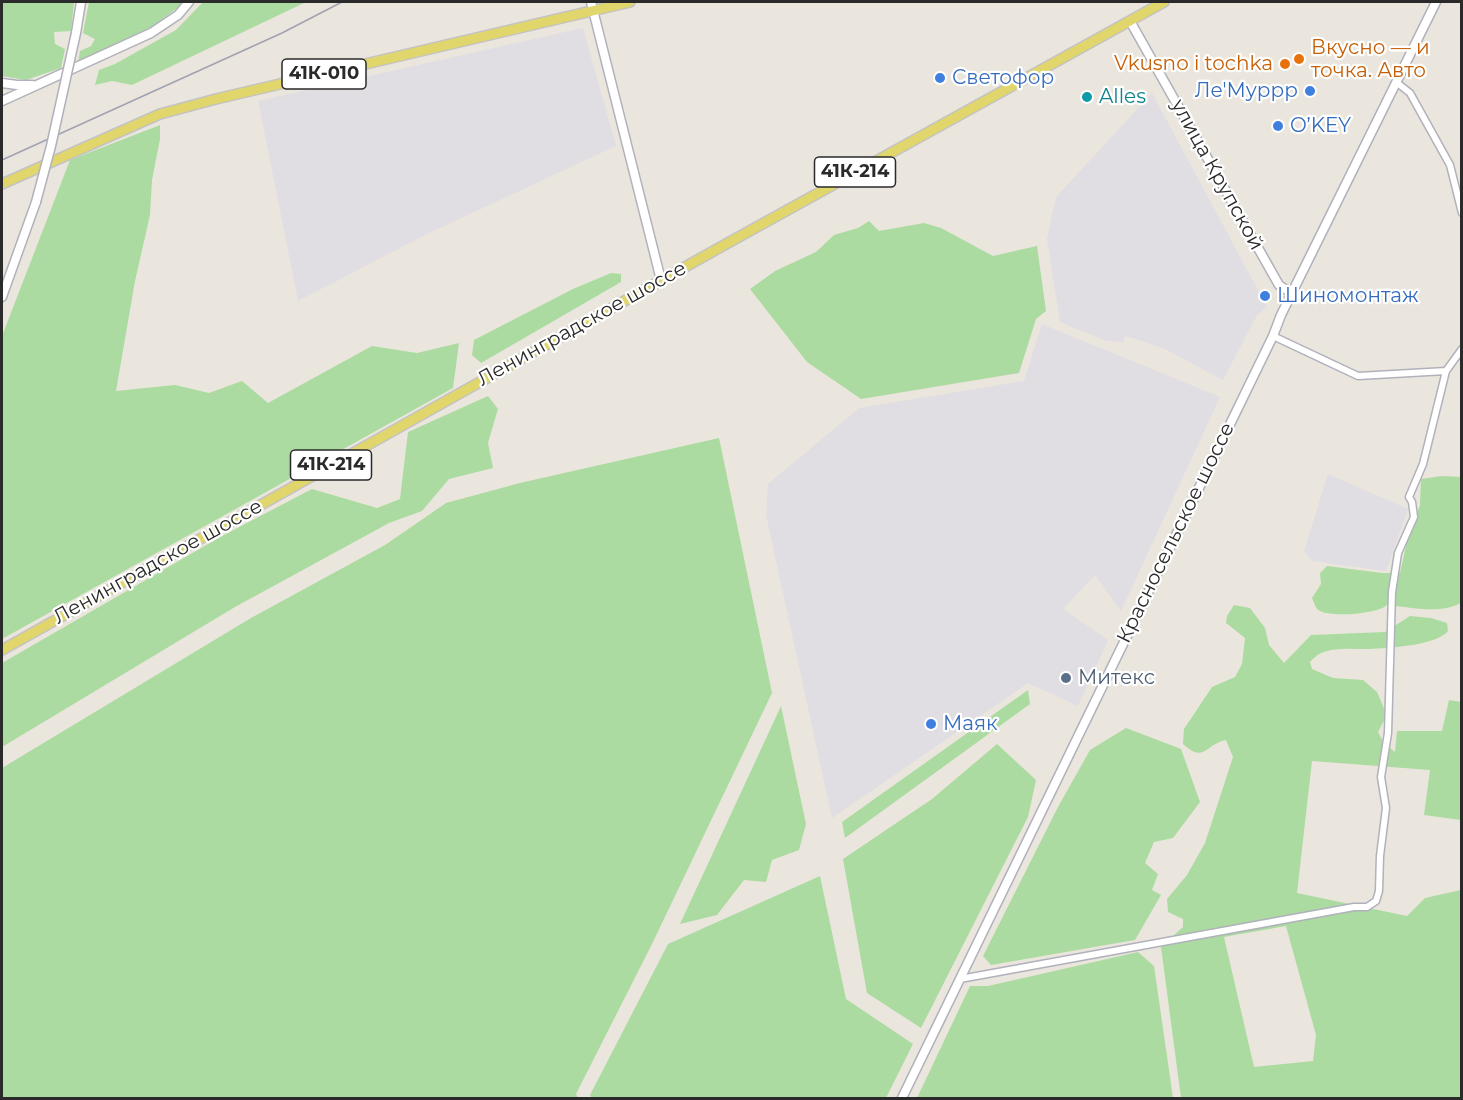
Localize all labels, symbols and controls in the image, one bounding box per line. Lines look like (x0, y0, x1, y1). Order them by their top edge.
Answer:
place label: Вкусно — и точка. Авто (1311, 36, 1430, 83)
place label: Vkusno i tochka (1114, 52, 1273, 76)
marker: Вкусно — и точка. Авто (1292, 52, 1306, 66)
marker: Vkusno i tochka (1278, 57, 1292, 71)
road number: 41К-010 (282, 59, 366, 89)
place label: Светофор (952, 66, 1054, 90)
marker: Светофор (933, 71, 947, 85)
place label: Ле'Муррр (1195, 79, 1298, 103)
marker: Ле'Муррр (1303, 84, 1317, 98)
place label: Alles (1099, 85, 1146, 109)
marker: Alles (1080, 90, 1094, 104)
street label: улица Крупской (1166, 95, 1268, 255)
place label: O’KEY (1290, 114, 1351, 138)
marker: O’KEY (1271, 119, 1285, 133)
road number: 41К-214 (814, 157, 896, 187)
street label: Ленинградское шоссе (473, 256, 691, 392)
place label: Шиномонтаж (1277, 284, 1419, 308)
marker: Шиномонтаж (1258, 289, 1272, 303)
street label: Красносельское шоссе (1112, 419, 1240, 647)
road number: 41К-214 (290, 450, 372, 480)
street label: Ленинградское шоссе (49, 494, 267, 630)
place label: Митекс (1078, 666, 1155, 690)
marker: Митекс (1059, 671, 1073, 685)
place label: Маяк (943, 712, 998, 736)
marker: Маяк (924, 717, 938, 731)

